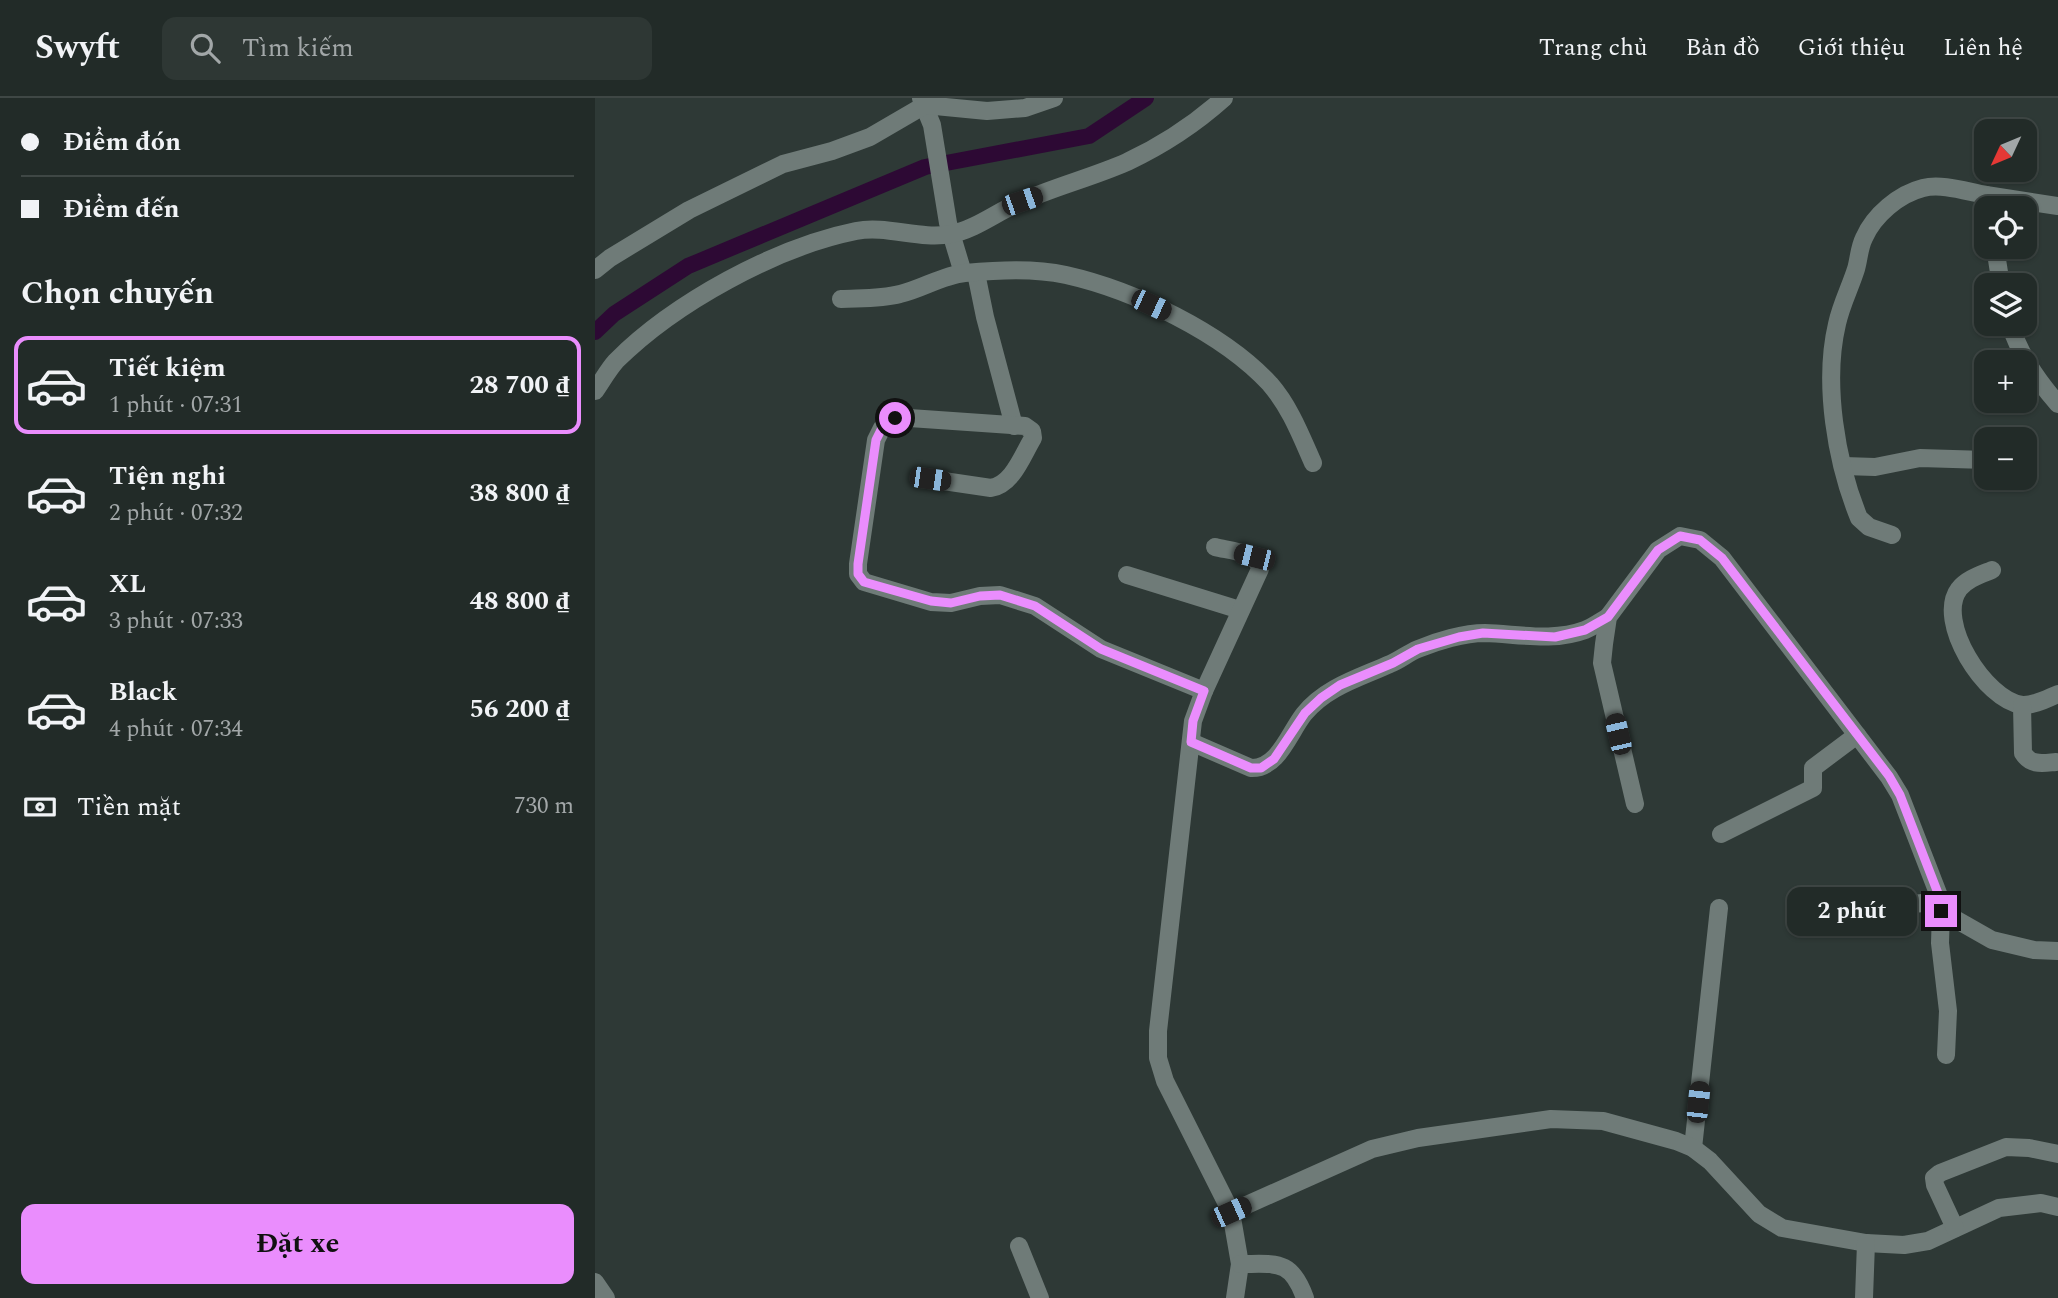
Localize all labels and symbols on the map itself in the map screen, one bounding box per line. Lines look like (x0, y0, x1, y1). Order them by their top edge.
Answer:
north arrow (1974, 119, 2037, 182)
car (999, 184, 1046, 218)
car (1128, 287, 1175, 323)
route start (879, 402, 911, 434)
car (908, 466, 953, 492)
car (1232, 542, 1277, 572)
car (1604, 711, 1633, 757)
callout: 2 phút (1787, 886, 1917, 936)
route end (1925, 895, 1957, 927)
car (1686, 1080, 1711, 1124)
car (1208, 1194, 1255, 1230)

